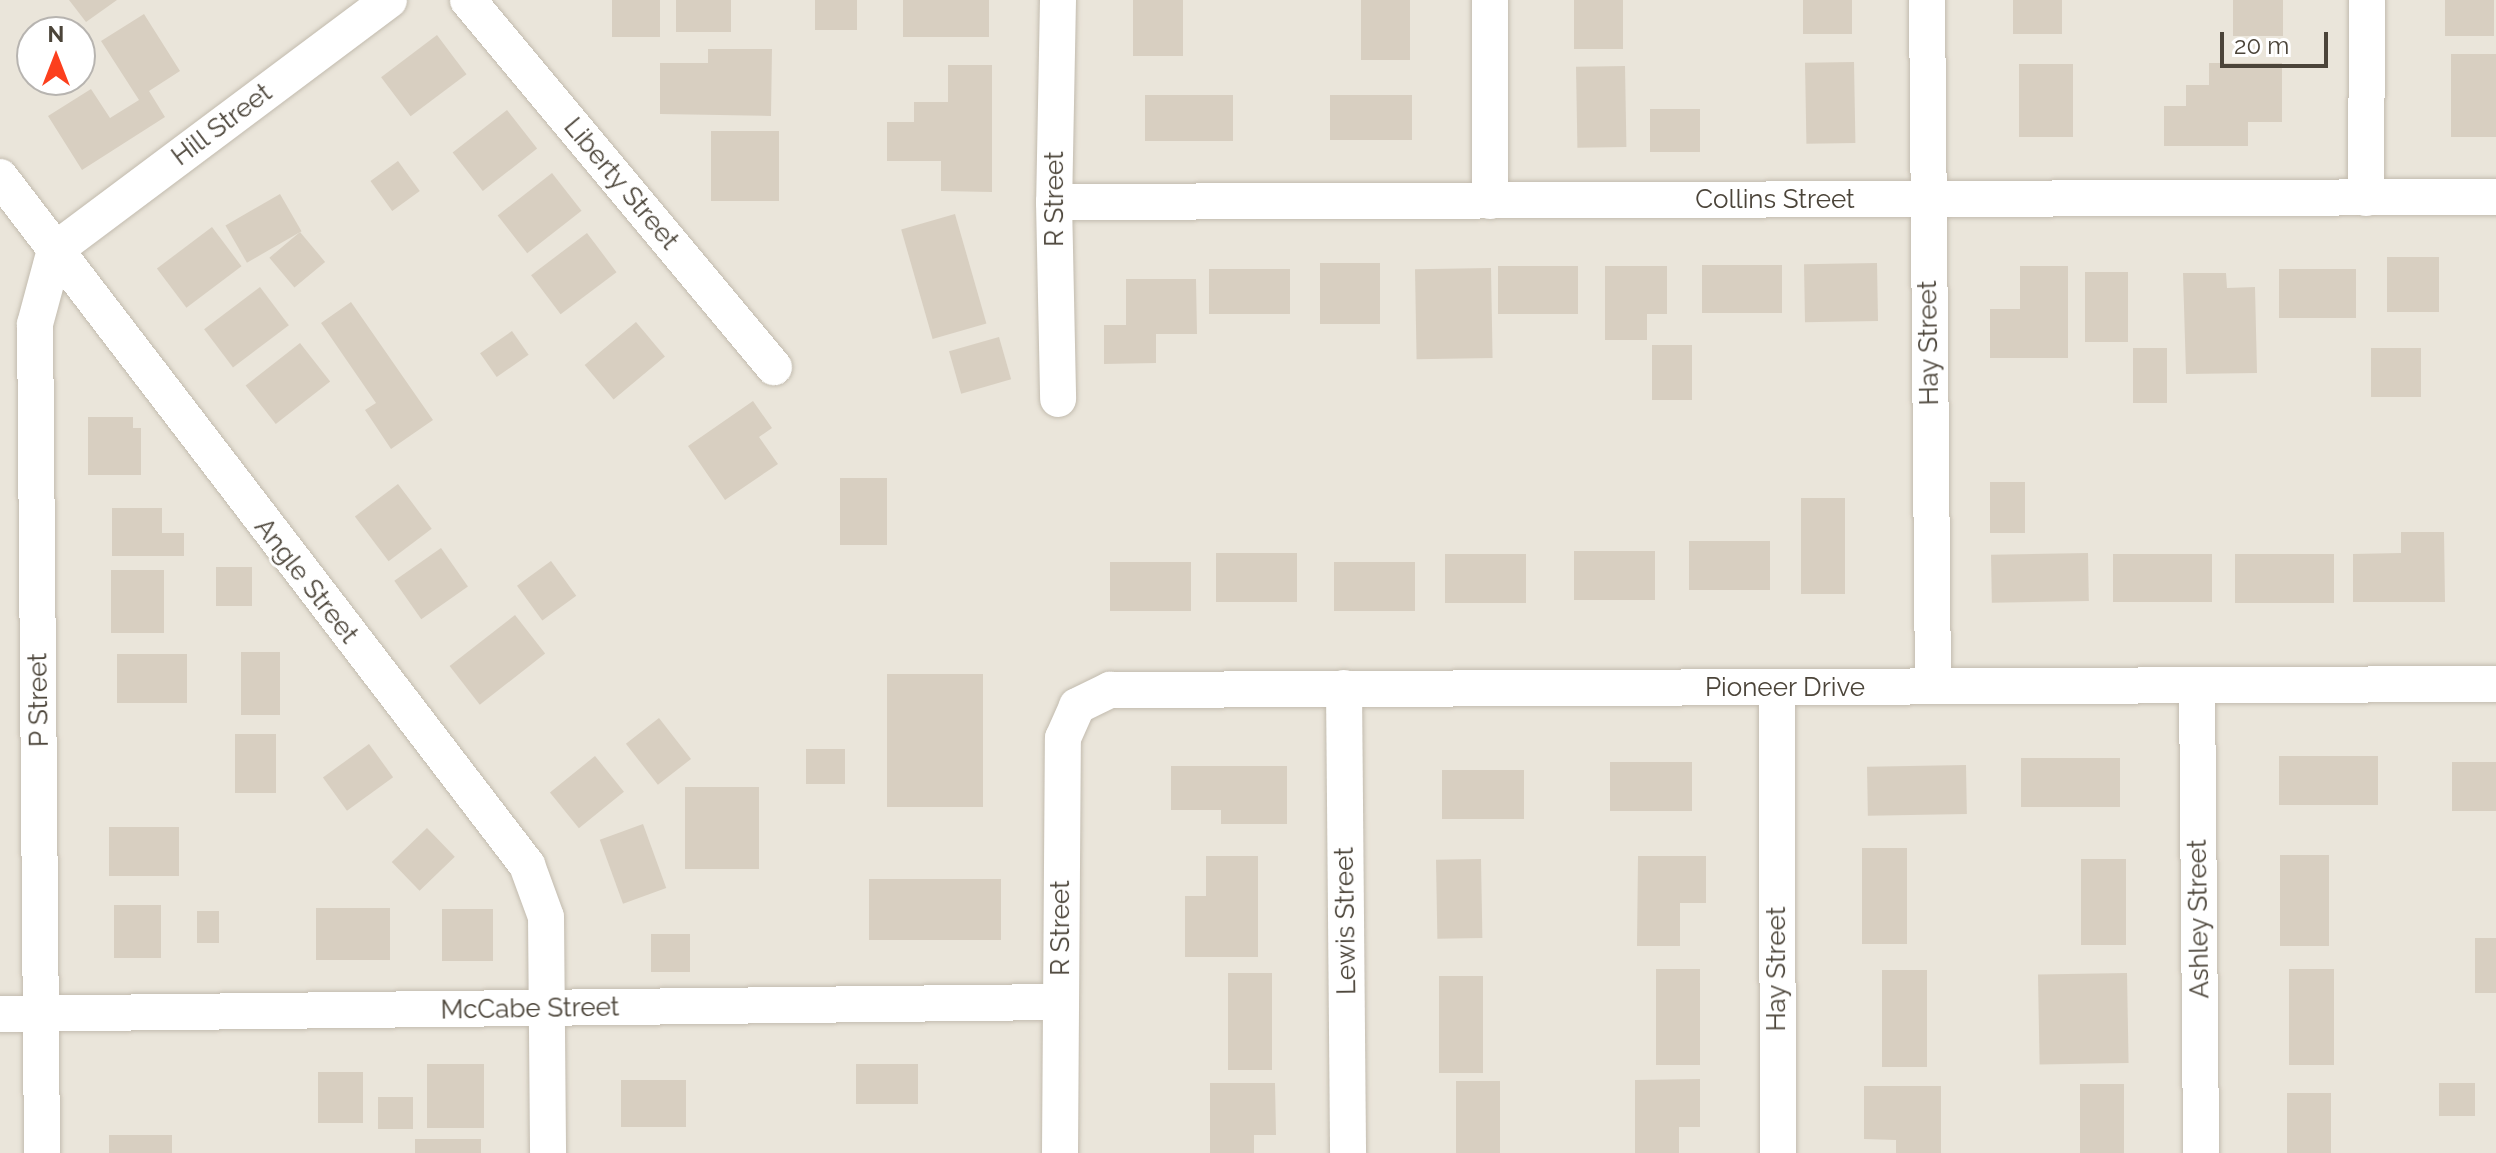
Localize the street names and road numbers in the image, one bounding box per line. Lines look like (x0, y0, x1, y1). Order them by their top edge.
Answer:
street label: Hill Street (166, 77, 278, 173)
street label: Liberty Street (557, 112, 685, 256)
street label: R Street (1039, 151, 1071, 247)
street label: Collins Street (1695, 184, 1855, 216)
street label: Hay Street (1912, 280, 1946, 406)
street label: Angle Street (248, 512, 364, 650)
street label: P Street (23, 652, 55, 748)
street label: Pioneer Drive (1705, 672, 1865, 704)
street label: Ashley Street (2182, 839, 2216, 999)
street label: Lewis Street (1329, 847, 1363, 995)
street label: R Street (1045, 880, 1077, 976)
street label: Hay Street (1761, 906, 1793, 1032)
street label: McCabe Street (440, 992, 620, 1026)

